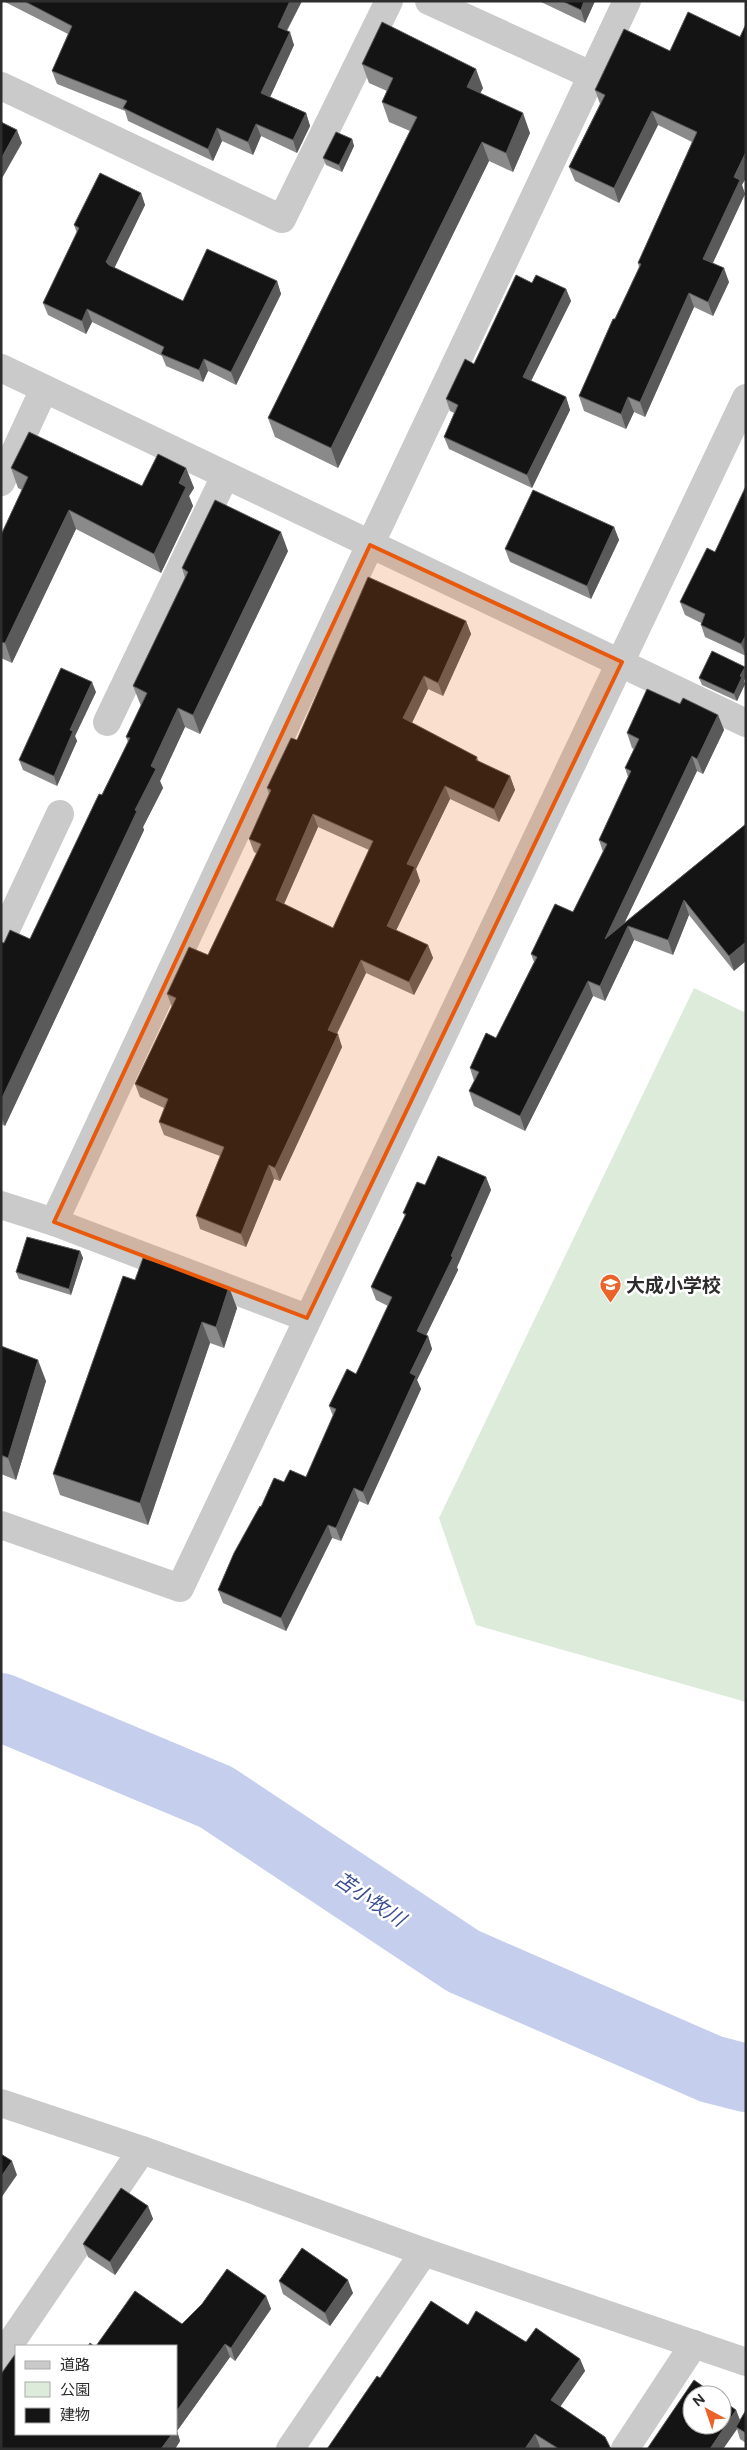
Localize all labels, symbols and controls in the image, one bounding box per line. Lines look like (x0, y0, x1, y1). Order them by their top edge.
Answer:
school or university icon: 大成小学校 (598, 1273, 622, 1304)
place label: 大成小学校 (626, 1274, 721, 1297)
water label: 苫小牧川 (330, 1867, 412, 1932)
legend (15, 2345, 178, 2435)
text: 道路 (60, 2356, 90, 2374)
text: 公園 (60, 2381, 90, 2399)
north arrow (682, 2385, 732, 2435)
text: N (689, 2390, 709, 2410)
text: 建物 (60, 2406, 90, 2424)

